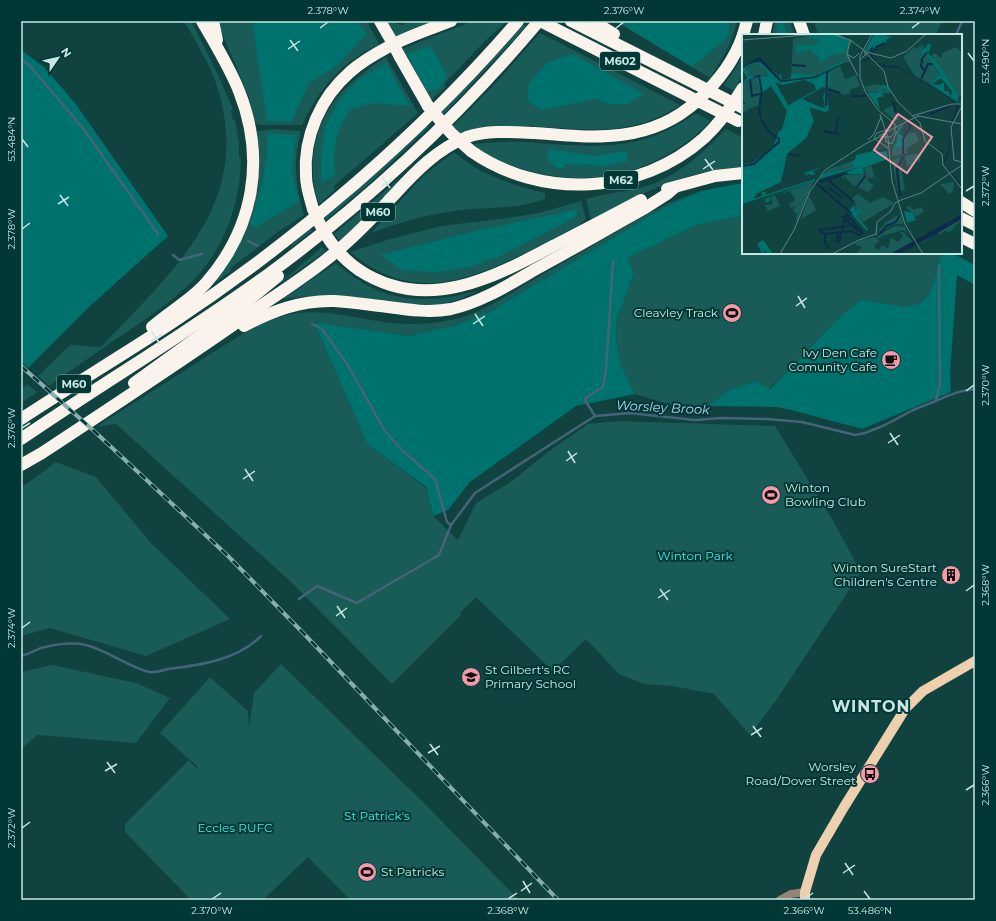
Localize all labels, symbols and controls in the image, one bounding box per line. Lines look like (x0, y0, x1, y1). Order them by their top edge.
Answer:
text: 2.378°W (307, 4, 349, 17)
text: 2.376°W (604, 4, 644, 17)
text: 2.374°W (900, 4, 940, 17)
inset map (742, 34, 962, 254)
north arrow (38, 38, 78, 78)
text: 53.490°N (979, 39, 992, 83)
text: N (58, 45, 75, 60)
road number: M602 (600, 52, 640, 70)
text: 53.484°N (5, 117, 18, 161)
text: 2.372°W (979, 166, 992, 206)
road number: M62 (604, 171, 638, 189)
road number: M60 (361, 203, 395, 221)
text: 2.378°W (5, 208, 18, 250)
sports icon: Cleavley Track (721, 302, 743, 324)
place label: Cleavley Track (634, 305, 719, 320)
place label: Ivy Den Cafe Comunity Cafe (788, 345, 877, 374)
cafe icon: Ivy Den Cafe Comunity Cafe (880, 349, 902, 371)
text: 2.370°W (979, 364, 992, 406)
road number: M60 (57, 375, 91, 393)
water label: Worsley Brook (616, 397, 711, 418)
text: 2.376°W (5, 408, 18, 448)
place label: Winton Bowling Club (785, 480, 866, 509)
sports icon: Winton Bowling Club (760, 484, 782, 506)
park label: Winton Park (657, 548, 733, 563)
place label: Winton SureStart Children's Centre (833, 560, 937, 589)
building icon: Winton SureStart Children's Centre (940, 564, 962, 586)
text: 2.368°W (979, 564, 992, 606)
text: 2.374°W (5, 608, 18, 648)
place label: St Gilbert's RC Primary School (485, 662, 576, 691)
school or university icon: St Gilbert's RC Primary School (460, 666, 482, 688)
district label: WINTON (832, 697, 910, 716)
place label: Worsley Road/Dover Street (746, 759, 856, 788)
bus stop icon: Worsley Road/Dover Street (859, 763, 881, 785)
text: 2.366°W (979, 764, 992, 806)
text: 2.372°W (5, 808, 18, 848)
park label: St Patrick's (344, 808, 410, 823)
park label: Eccles RUFC (198, 820, 273, 835)
sports icon: St Patricks (356, 861, 378, 883)
place label: St Patricks (381, 864, 444, 879)
text: 2.370°W (191, 904, 233, 917)
text: 2.368°W (487, 904, 529, 917)
text: 2.366°W (783, 904, 825, 917)
text: 53.486°N (848, 904, 892, 917)

